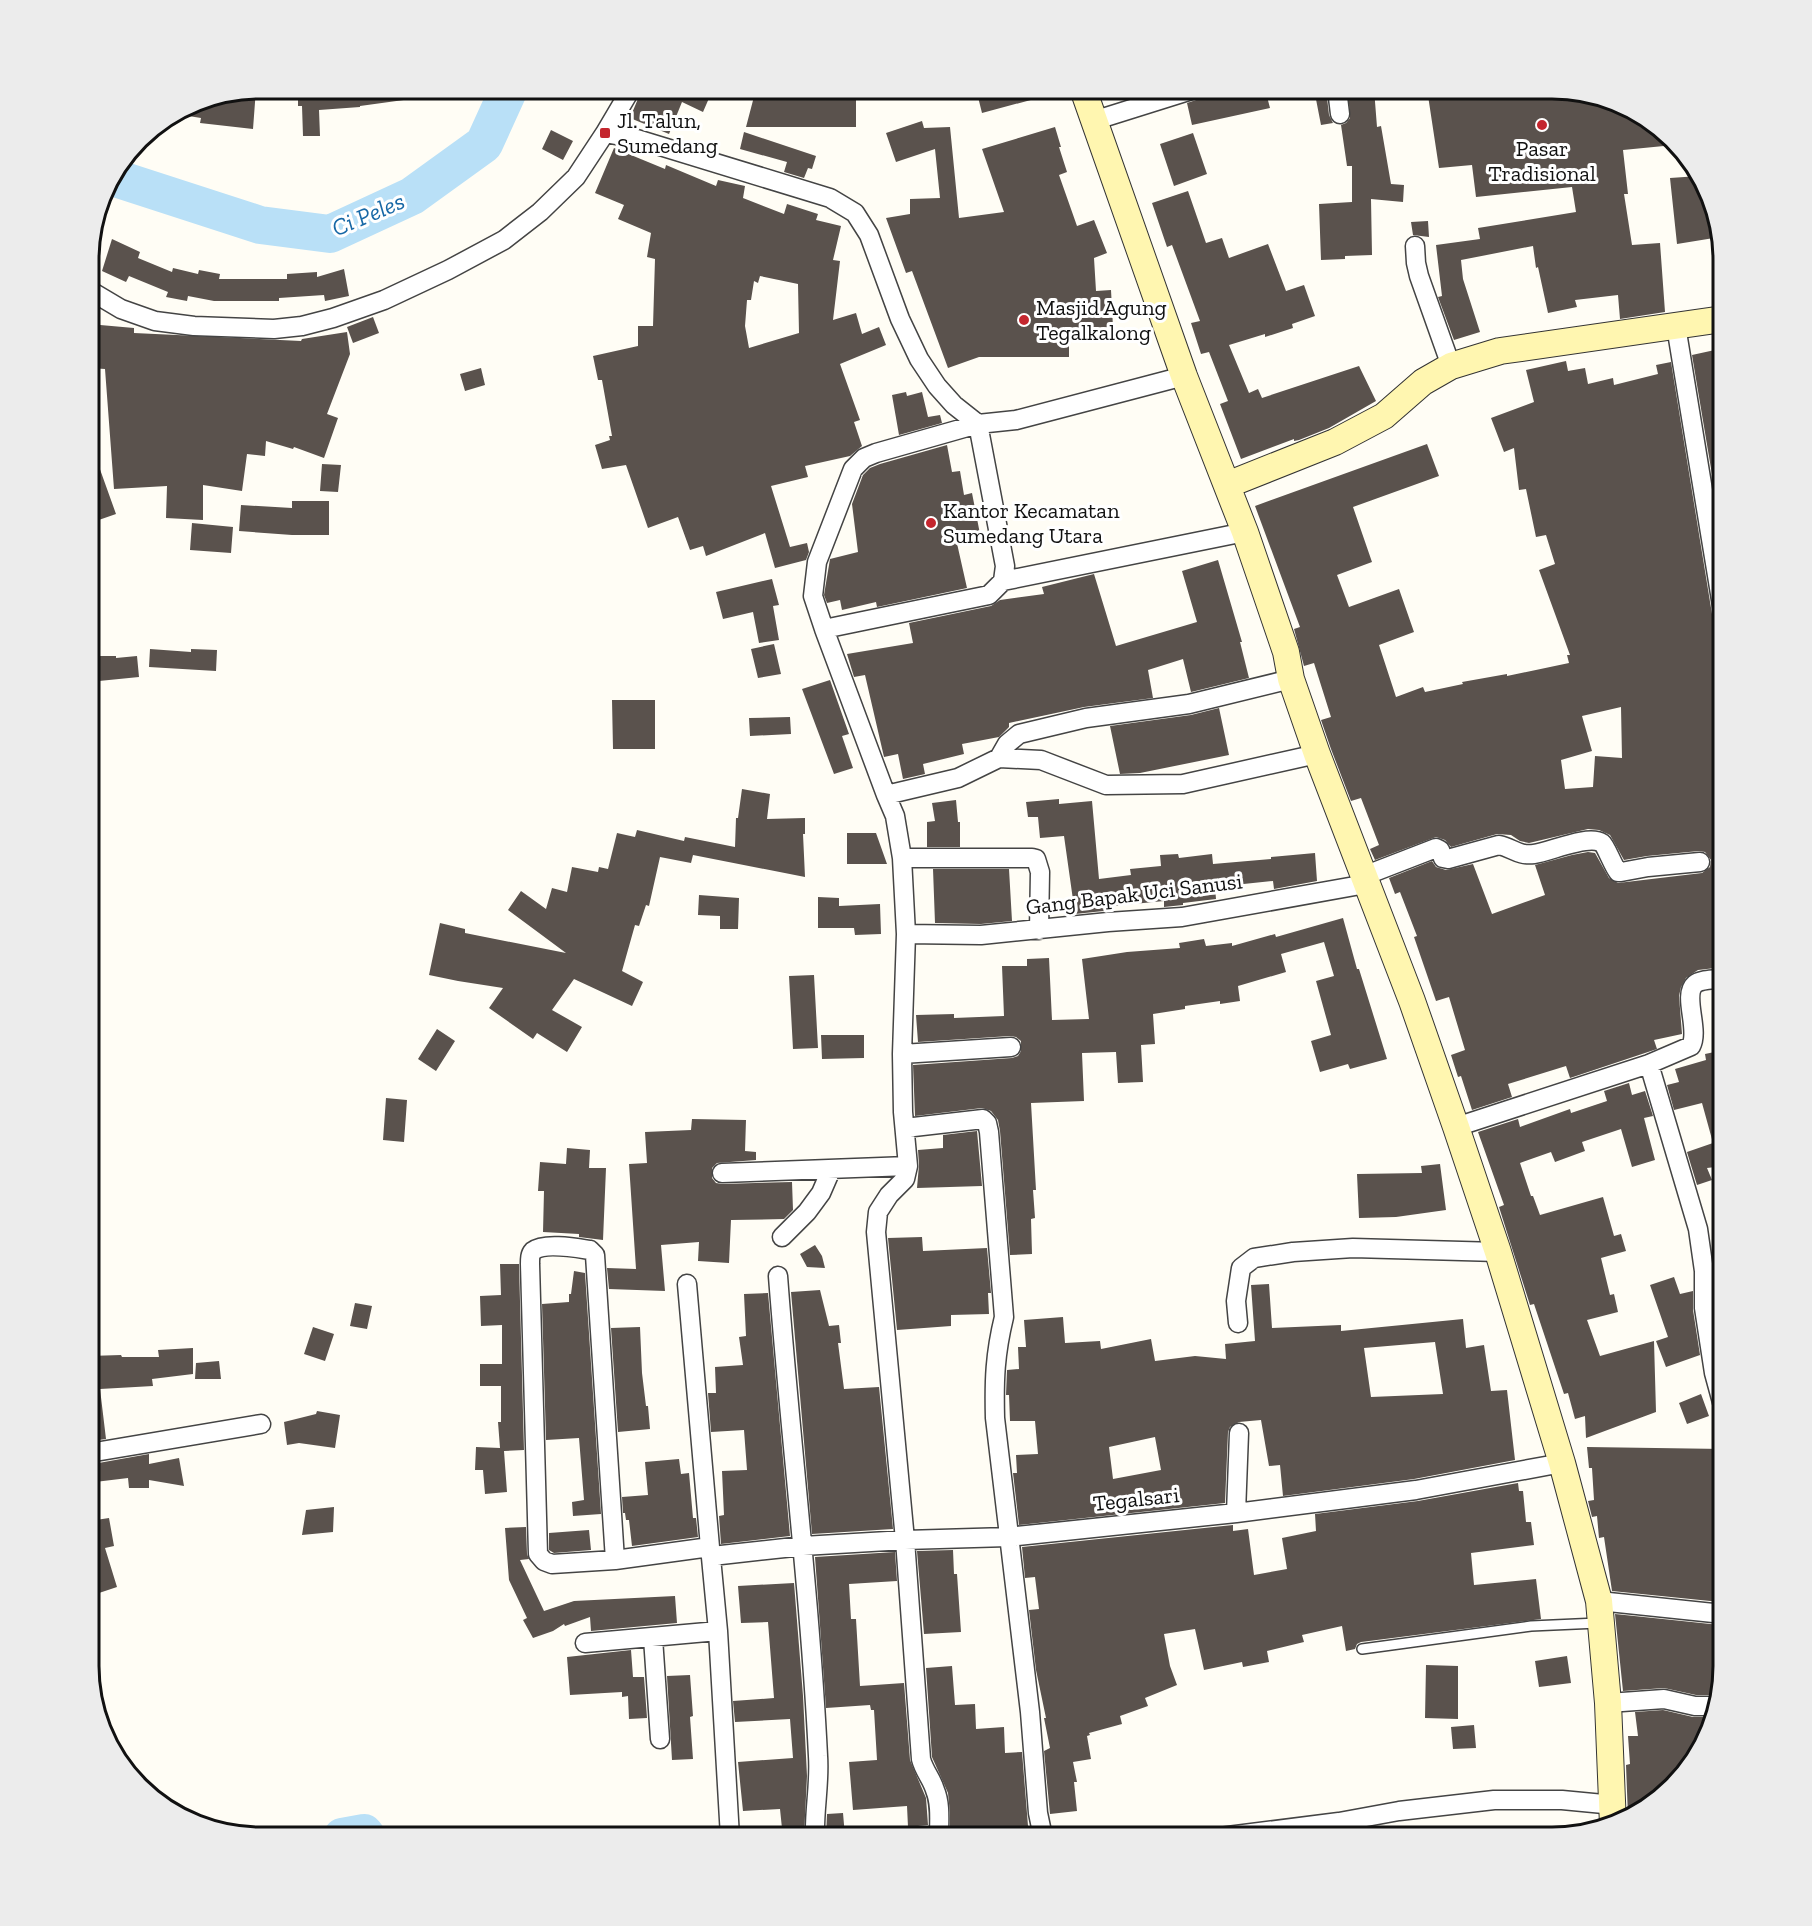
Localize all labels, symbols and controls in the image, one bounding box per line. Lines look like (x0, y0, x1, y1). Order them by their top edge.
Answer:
place label: Jl. Talun, Sumedang (617, 107, 718, 159)
marker: Pasar Tradisional (1535, 118, 1549, 132)
marker: Jl. Talun, Sumedang (598, 126, 612, 140)
place label: Pasar Tradisional (1488, 135, 1596, 187)
water label: Ci Peles (327, 186, 409, 242)
place label: Masjid Agung Tegalkalong (1036, 294, 1167, 346)
marker: Masjid Agung Tegalkalong (1017, 313, 1031, 327)
place label: Kantor Kecamatan Sumedang Utara (943, 497, 1120, 549)
marker: Kantor Kecamatan Sumedang Utara (924, 516, 938, 530)
street label: Gang Bapak Uci Sanusi (1024, 867, 1244, 921)
street label: Tegalsari (1091, 1481, 1181, 1517)

